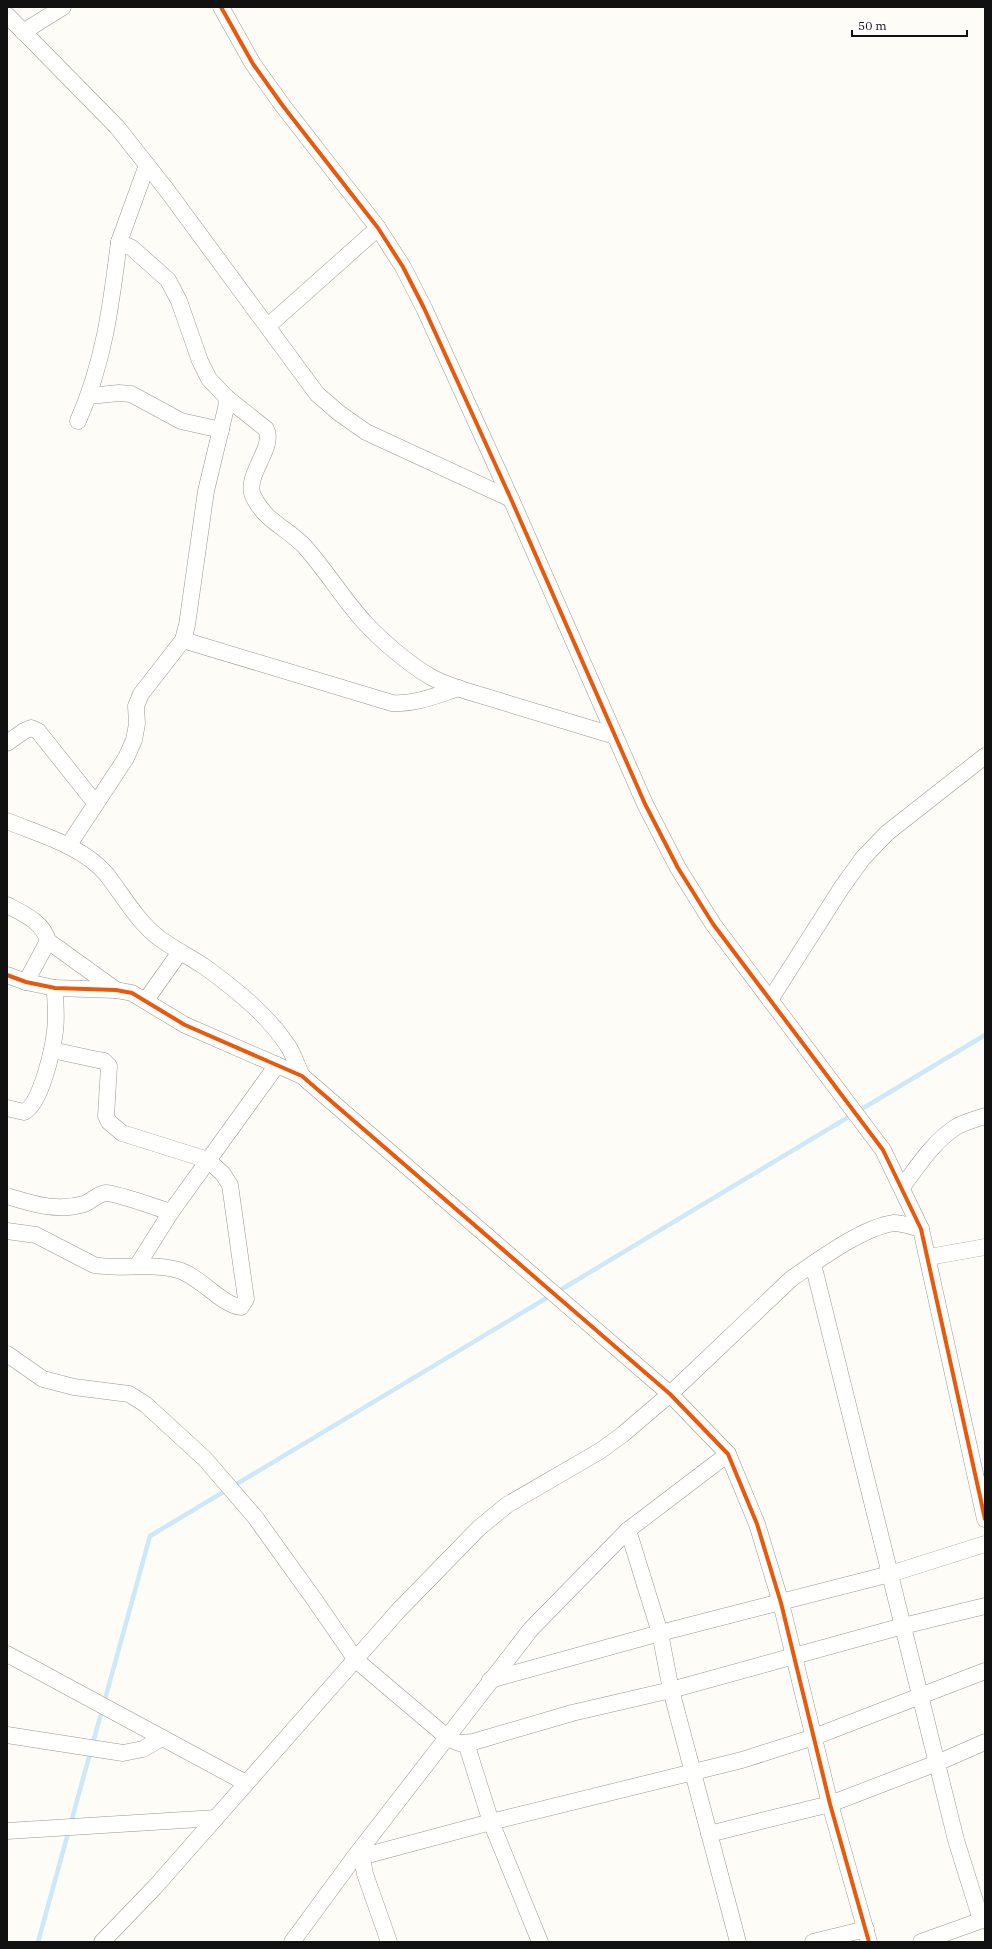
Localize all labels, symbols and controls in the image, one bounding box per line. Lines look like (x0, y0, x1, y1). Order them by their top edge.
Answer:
scale bar (852, 12, 967, 38)
text: 50 m (858, 18, 887, 33)

